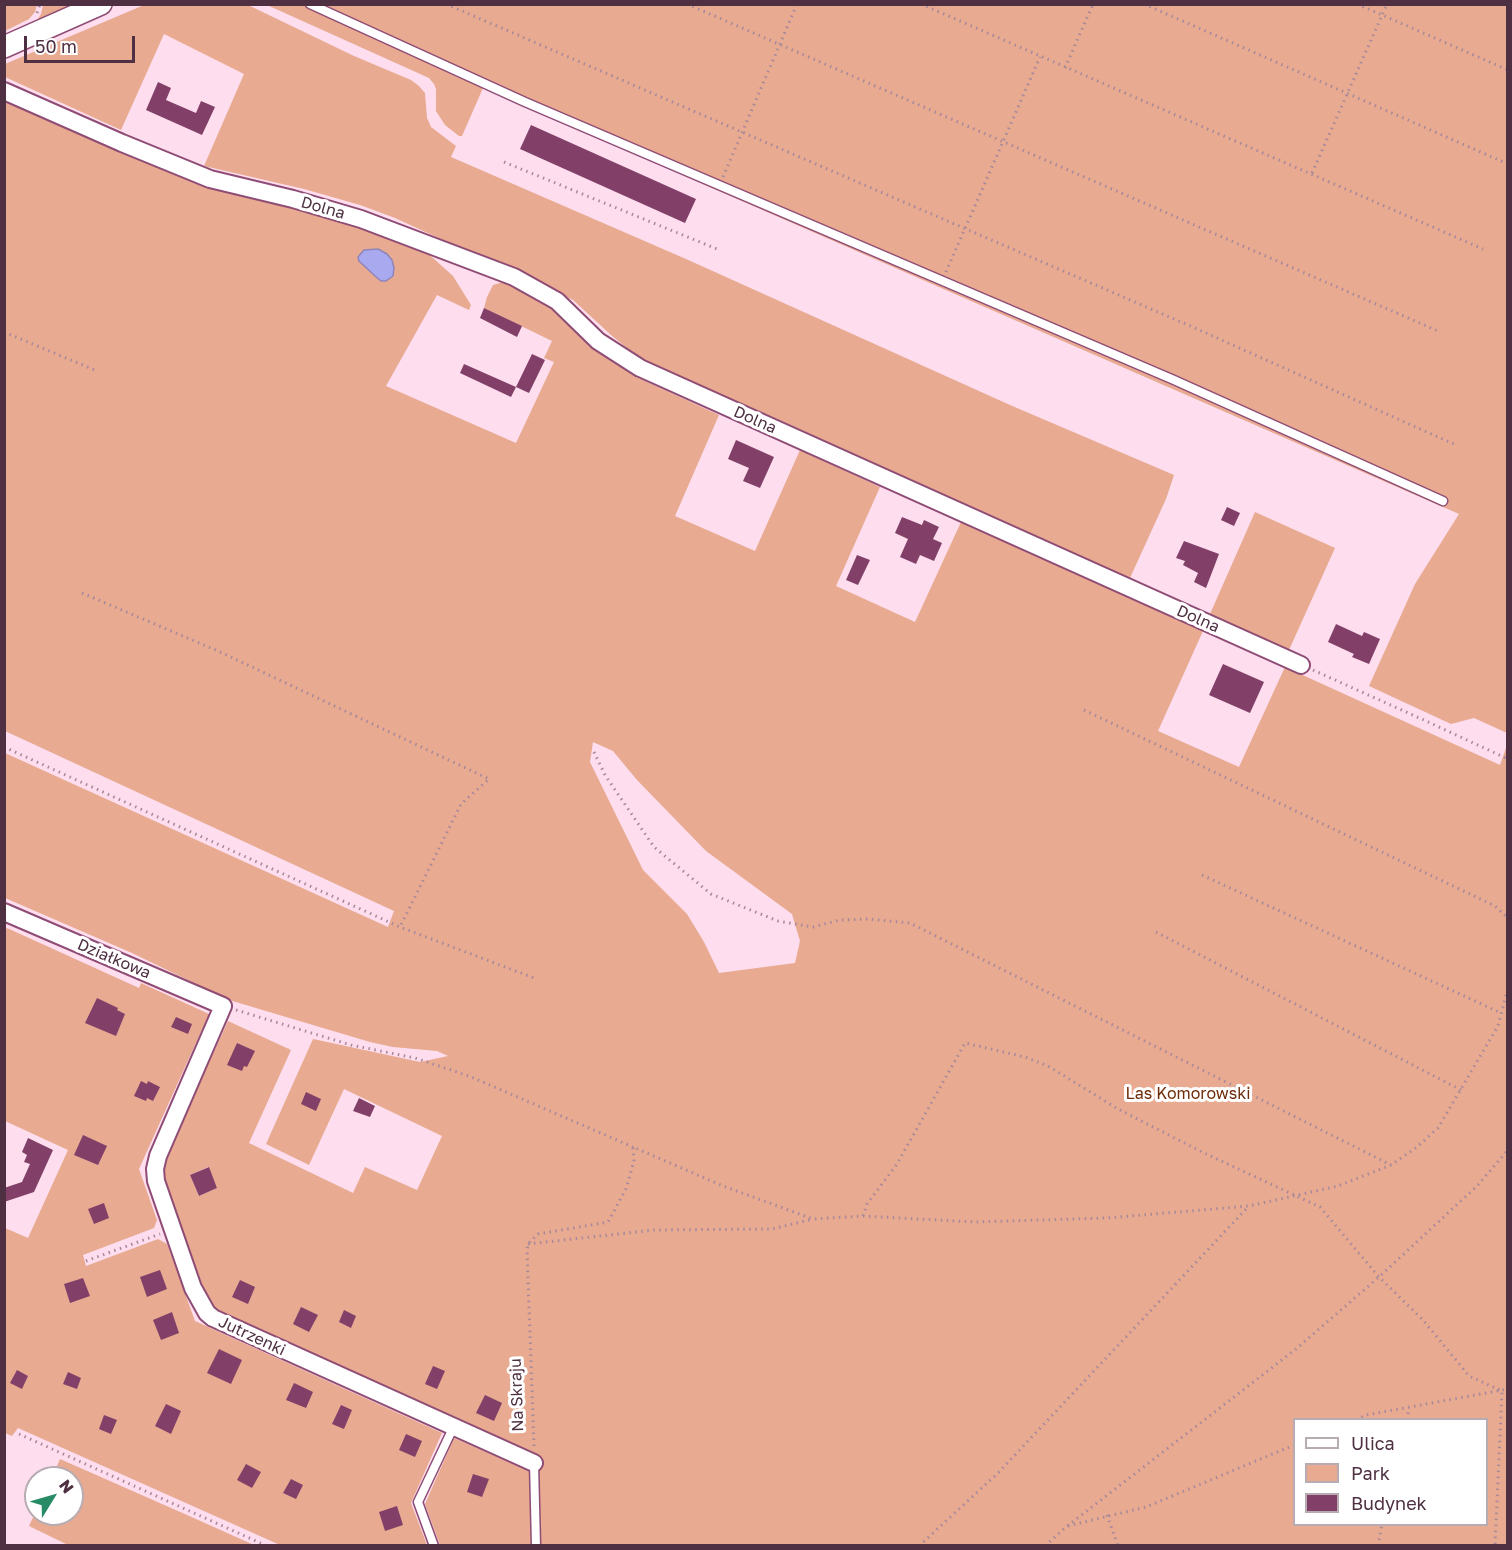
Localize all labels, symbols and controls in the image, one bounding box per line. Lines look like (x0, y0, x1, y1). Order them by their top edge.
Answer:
scale bar (27, 24, 138, 62)
text: 50 m (35, 35, 77, 57)
street label: Dolna (299, 193, 347, 223)
street label: Dolna (731, 402, 779, 438)
street label: Dolna (1174, 601, 1222, 637)
street label: Działkowa (74, 935, 154, 983)
park label: Las Komorowski (1125, 1084, 1251, 1104)
street label: Jutrzenki (215, 1312, 289, 1360)
street label: Na Skraju (506, 1358, 528, 1432)
legend (1293, 1418, 1488, 1526)
text: Ulica (1351, 1432, 1395, 1454)
text: Park (1351, 1462, 1390, 1484)
north arrow (24, 1466, 84, 1526)
text: N (55, 1475, 78, 1497)
text: Budynek (1351, 1492, 1427, 1514)

